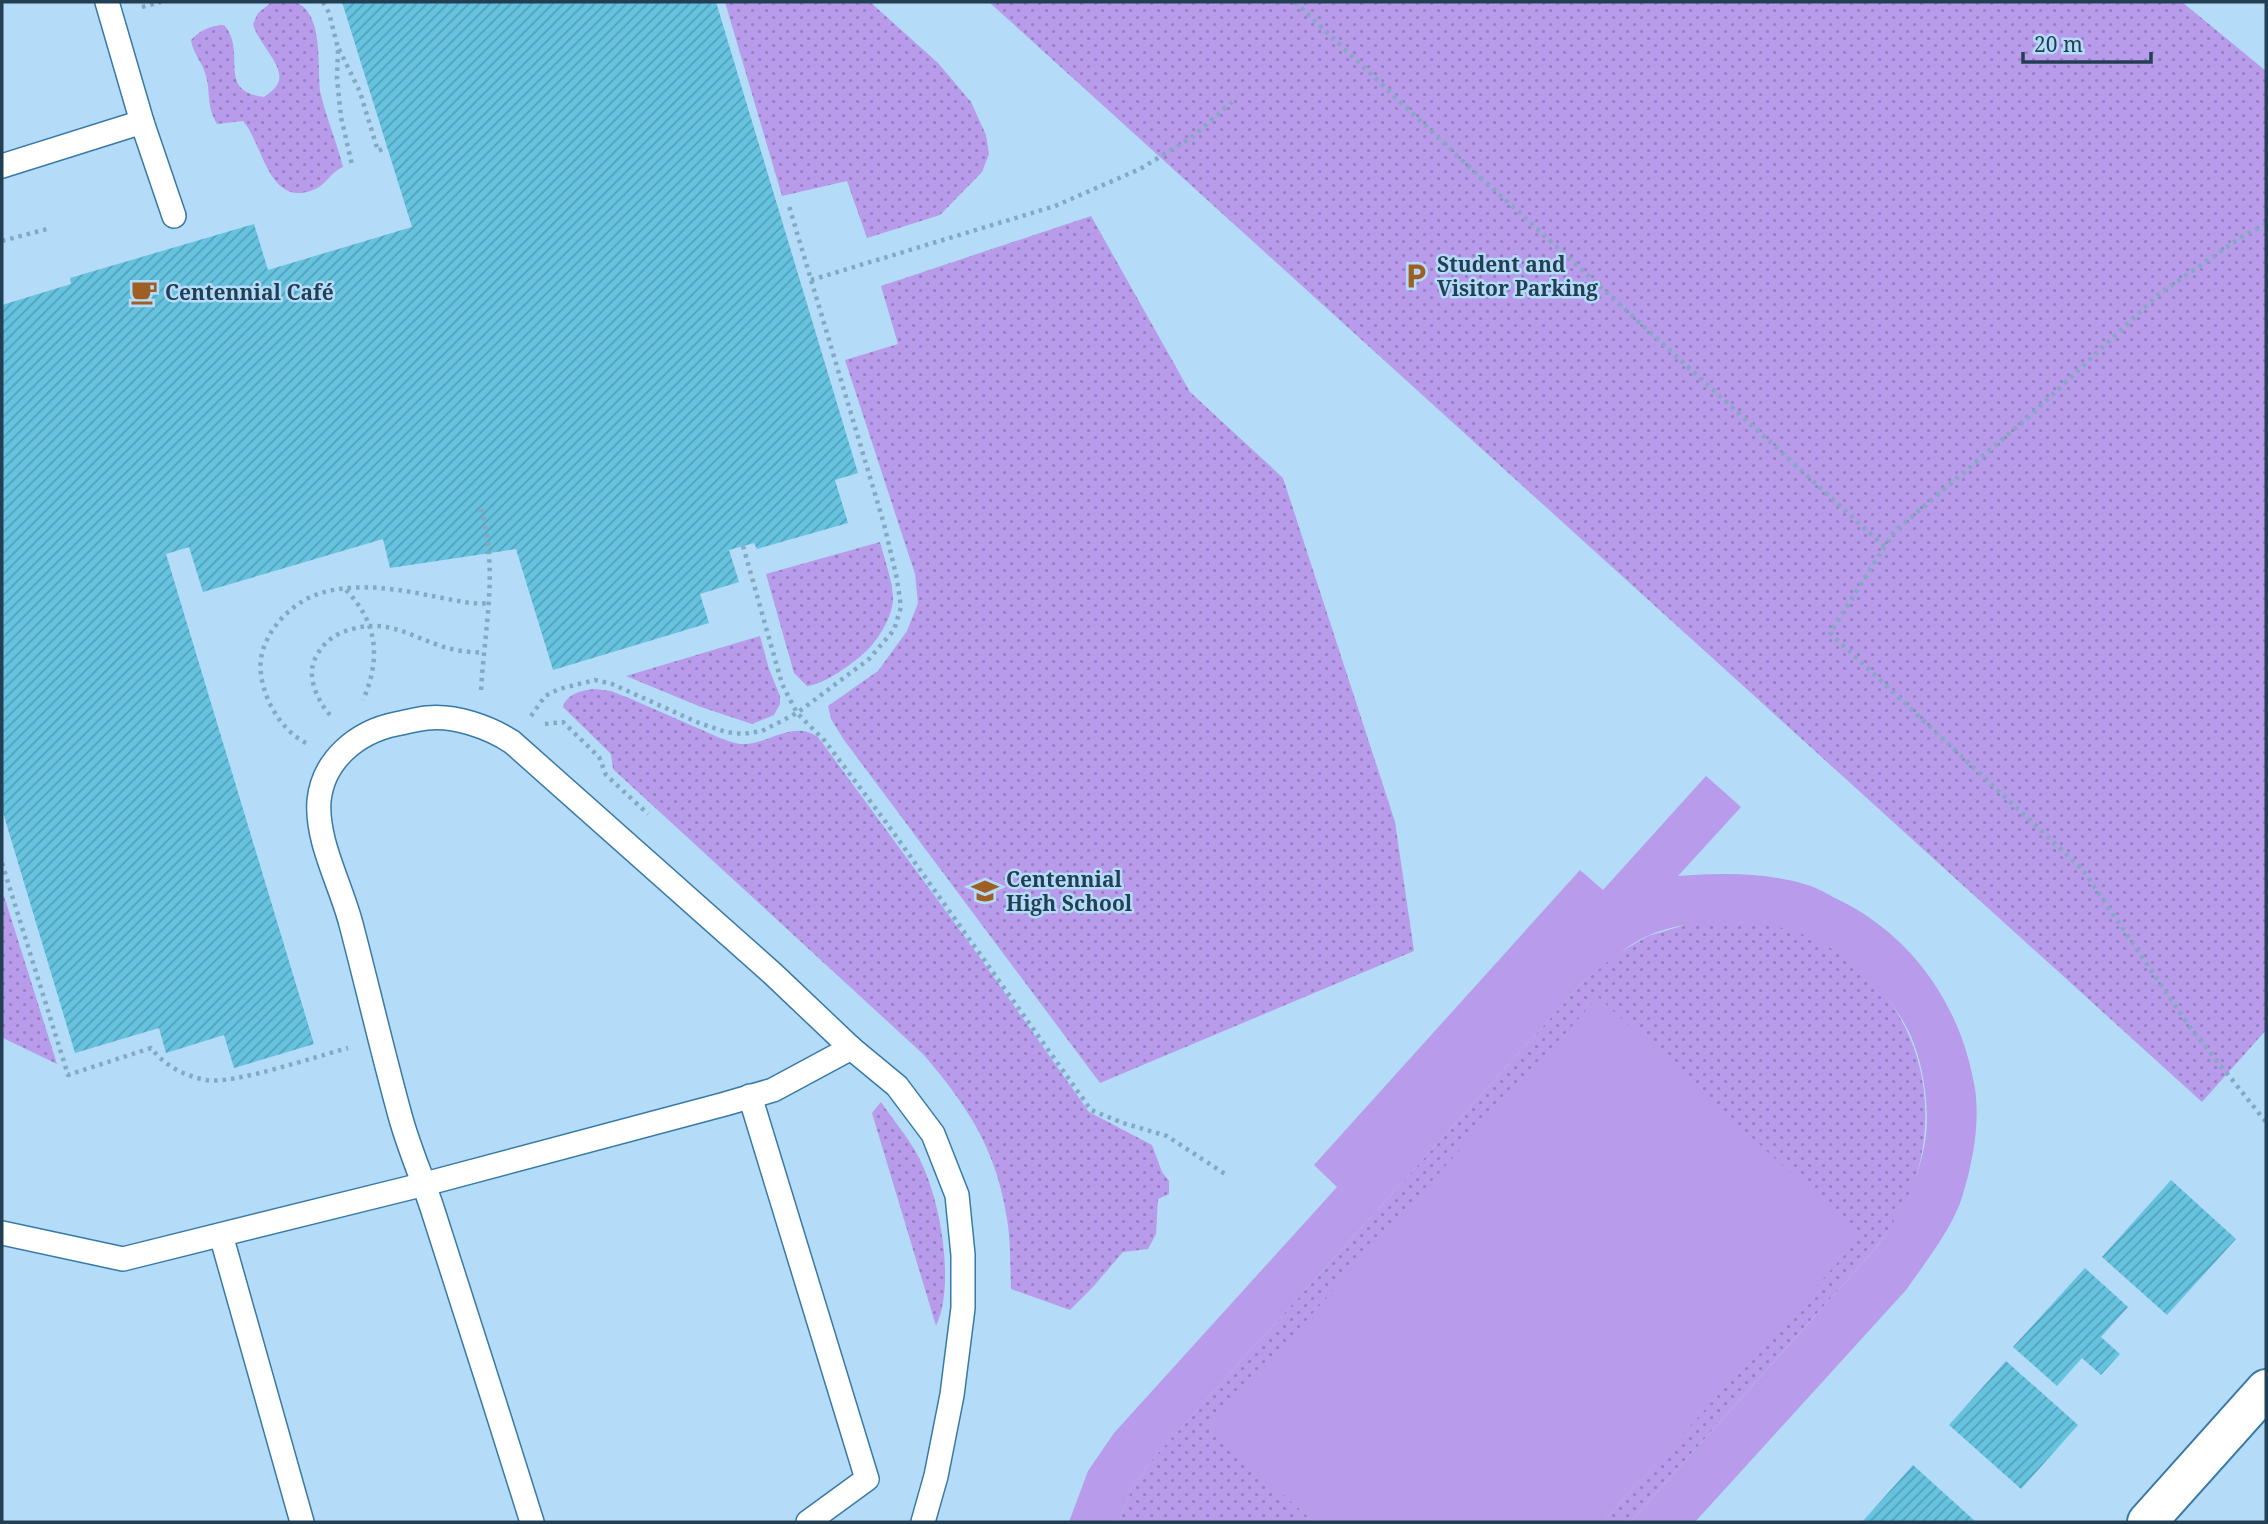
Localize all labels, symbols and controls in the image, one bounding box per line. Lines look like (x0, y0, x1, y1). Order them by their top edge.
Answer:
scale bar (2023, 21, 2151, 65)
text: 20 m (2034, 30, 2083, 58)
place label: Student and Visitor Parking (1437, 250, 1598, 302)
parking icon: Student and Visitor Parking (1401, 261, 1431, 291)
cafe icon: Centennial Café (129, 277, 159, 307)
place label: Centennial Café (165, 278, 334, 306)
place label: Centennial High School (1006, 865, 1133, 917)
school or university icon: Centennial High School (970, 876, 1000, 906)

